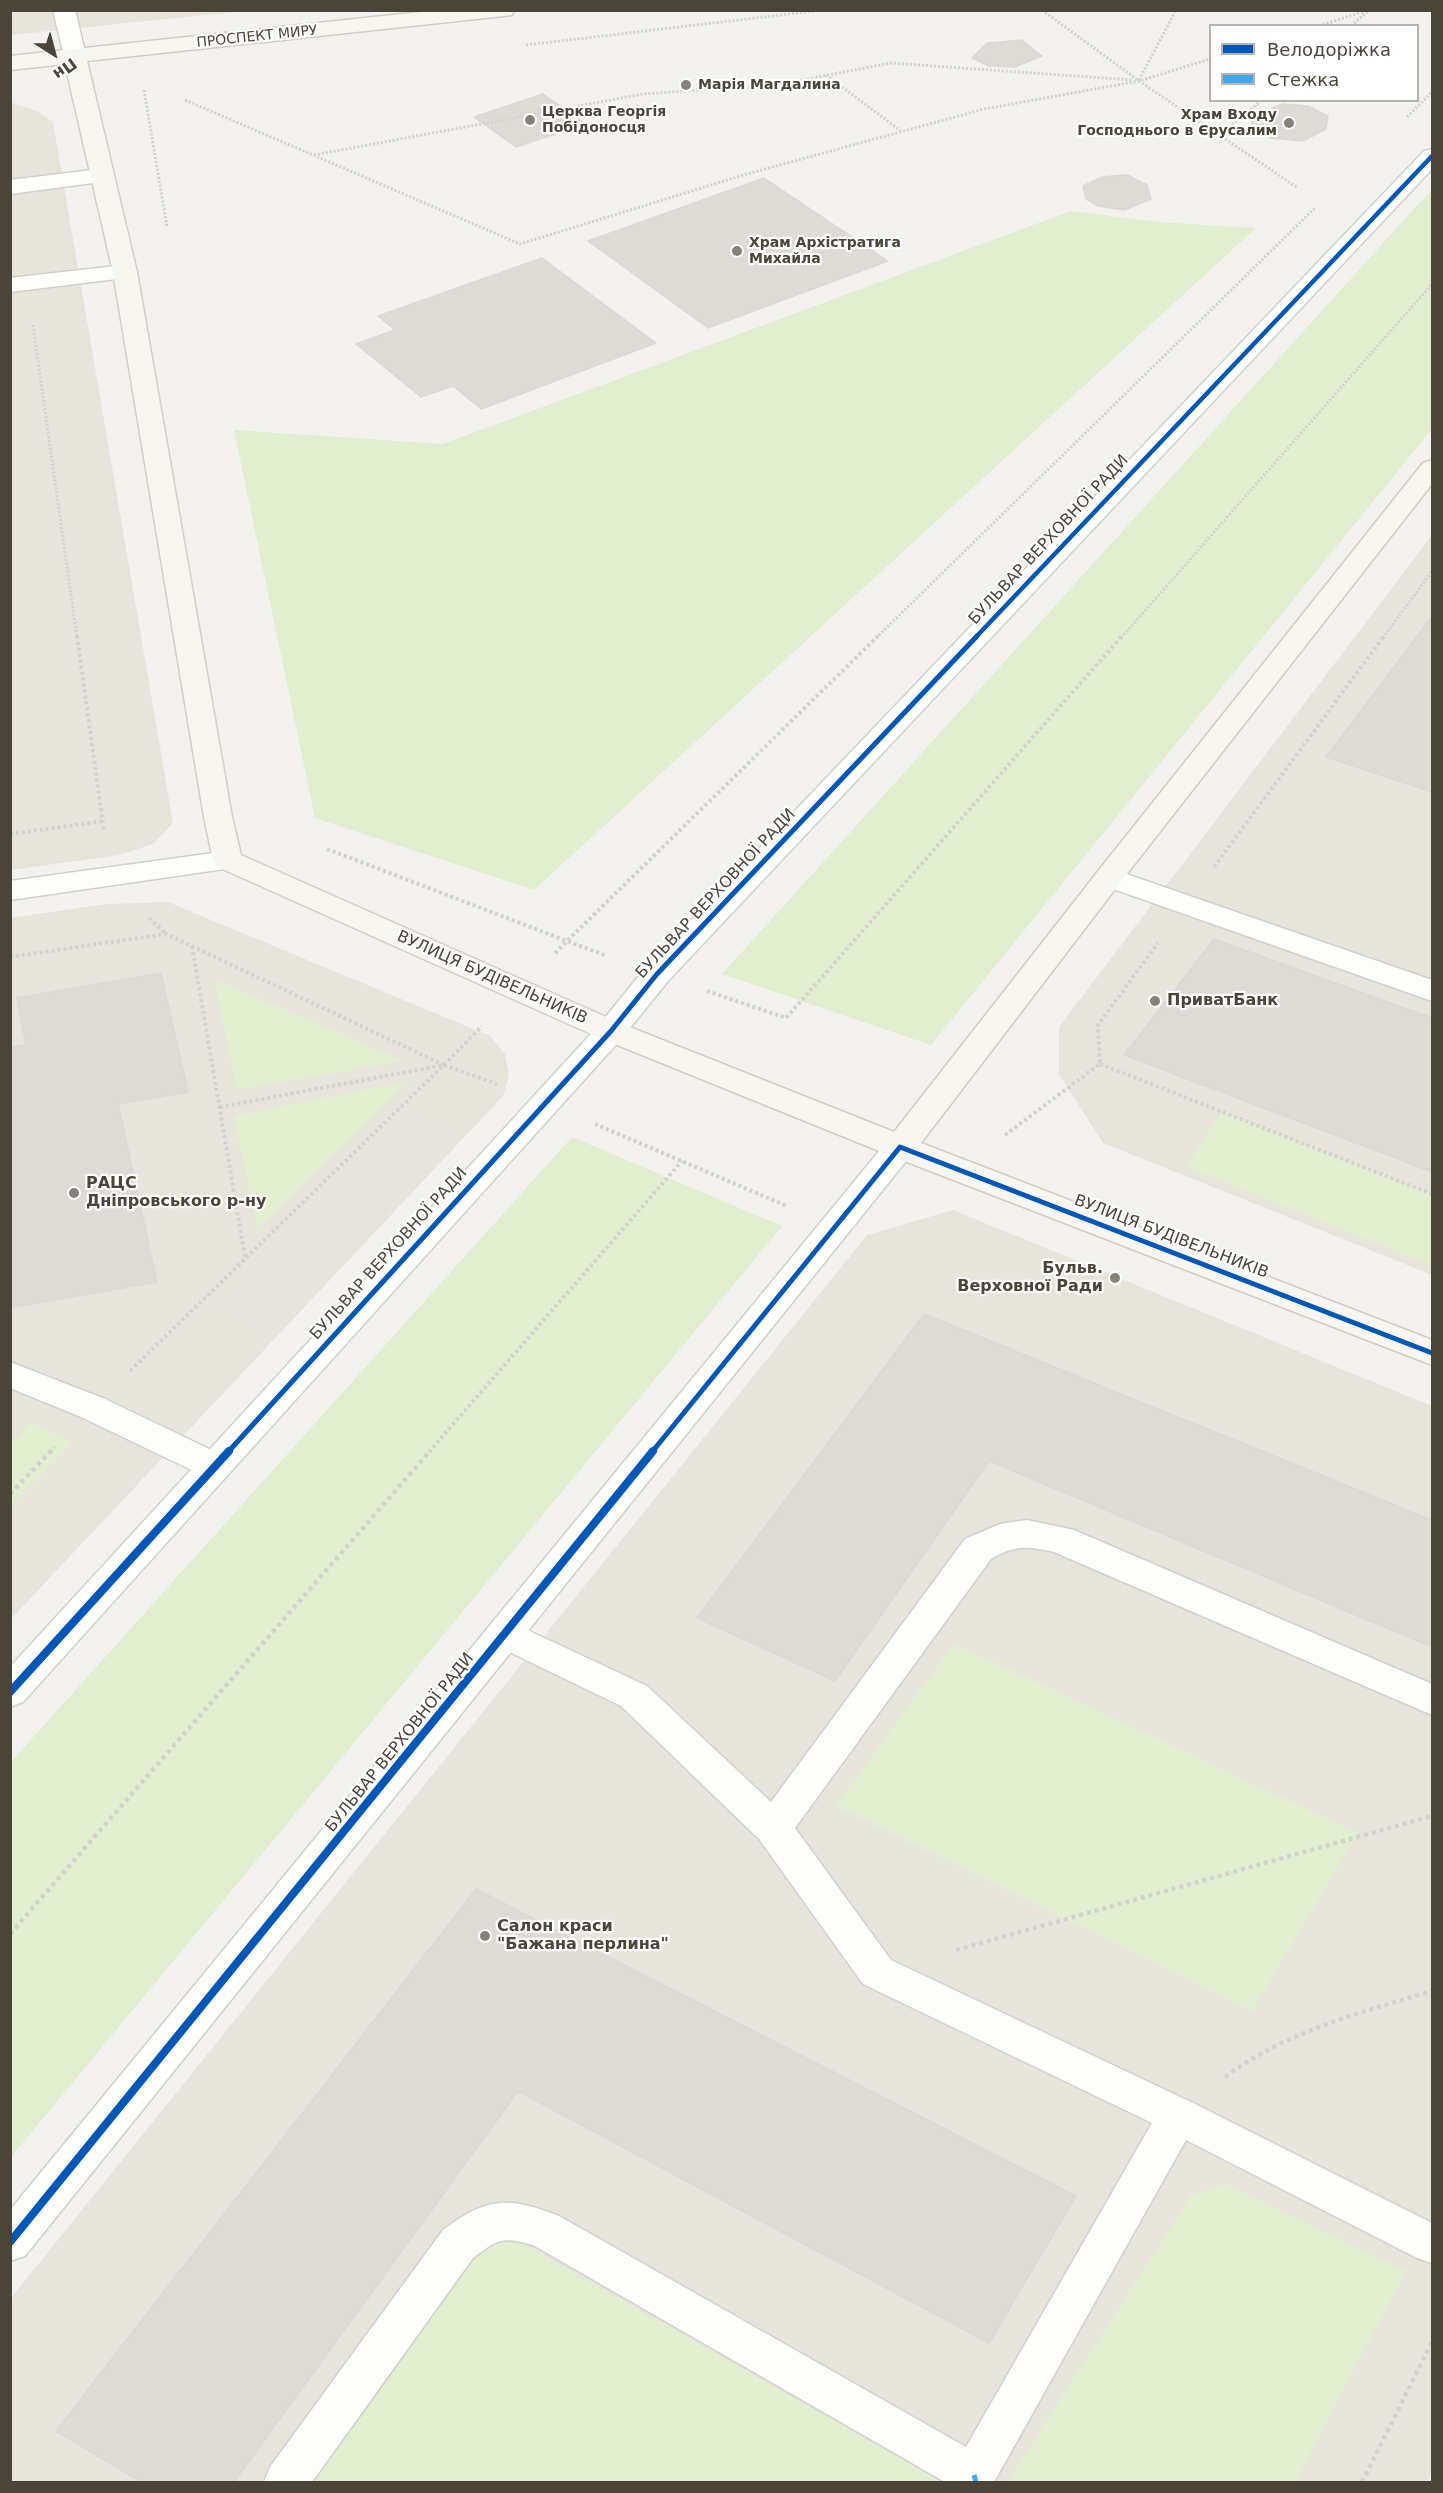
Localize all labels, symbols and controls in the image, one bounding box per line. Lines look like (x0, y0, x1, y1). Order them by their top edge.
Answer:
street label: ПРОСПЕКТ МИРУ (196, 22, 318, 52)
north arrow (24, 24, 84, 84)
legend (1209, 24, 1419, 102)
text: Велодоріжка (1267, 39, 1391, 60)
text: Пн (49, 54, 80, 84)
text: Стежка (1267, 69, 1339, 90)
place label: Марія Магдалина (698, 77, 841, 93)
marker: Марія Магдалина (679, 78, 693, 92)
place label: Церква Георгія Побідоносця (542, 104, 666, 136)
place label: Храм Входу Господнього в Єрусалим (1077, 107, 1277, 140)
marker: Церква Георгія Побідоносця (523, 113, 537, 127)
marker: Храм Входу Господнього в Єрусалим (1282, 116, 1296, 130)
place label: Храм Архістратига Михайла (749, 235, 901, 268)
marker: Храм Архістратига Михайла (730, 244, 744, 258)
street label: БУЛЬВАР ВЕРХОВНОЇ РАДИ (965, 451, 1133, 629)
street label: БУЛЬВАР ВЕРХОВНОЇ РАДИ (632, 805, 800, 983)
street label: ВУЛИЦЯ БУДІВЕЛЬНИКІВ (394, 927, 590, 1029)
place label: ПриватБанк (1167, 991, 1278, 1011)
marker: ПриватБанк (1148, 994, 1162, 1008)
street label: БУЛЬВАР ВЕРХОВНОЇ РАДИ (307, 1164, 471, 1344)
place label: РАЦС Дніпровського р-ну (86, 1174, 266, 1212)
marker: РАЦС Дніпровського р-ну (67, 1186, 81, 1200)
street label: ВУЛИЦЯ БУДІВЕЛЬНИКІВ (1071, 1191, 1271, 1283)
place label: Бульв. Верховної Ради (957, 1259, 1103, 1297)
marker: Бульв. Верховної Ради (1108, 1271, 1122, 1285)
street label: БУЛЬВАР ВЕРХОВНОЇ РАДИ (322, 1649, 478, 1837)
place label: Салон краси "Бажана перлина" (497, 1917, 669, 1955)
marker: Салон краси "Бажана перлина" (478, 1929, 492, 1943)

